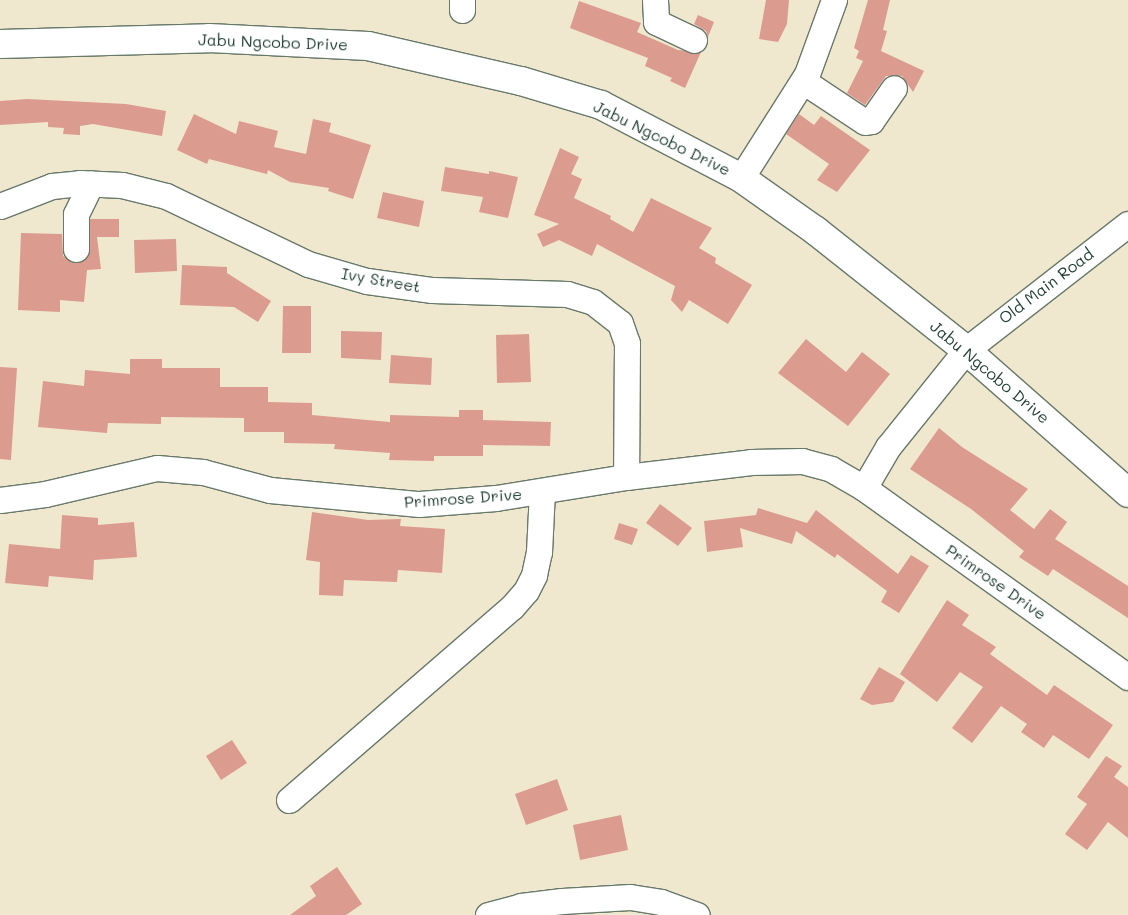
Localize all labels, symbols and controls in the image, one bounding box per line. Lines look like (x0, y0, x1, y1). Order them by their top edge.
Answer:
street label: Jabu Ngcobo Drive (198, 30, 348, 54)
street label: Jabu Ngcobo Drive (590, 97, 734, 179)
street label: Old Main Road (995, 244, 1097, 328)
street label: Ivy Street (340, 264, 422, 296)
street label: Jabu Ngcobo Drive (926, 316, 1054, 428)
street label: Primrose Drive (403, 484, 523, 512)
street label: Primrose Drive (942, 540, 1050, 624)

